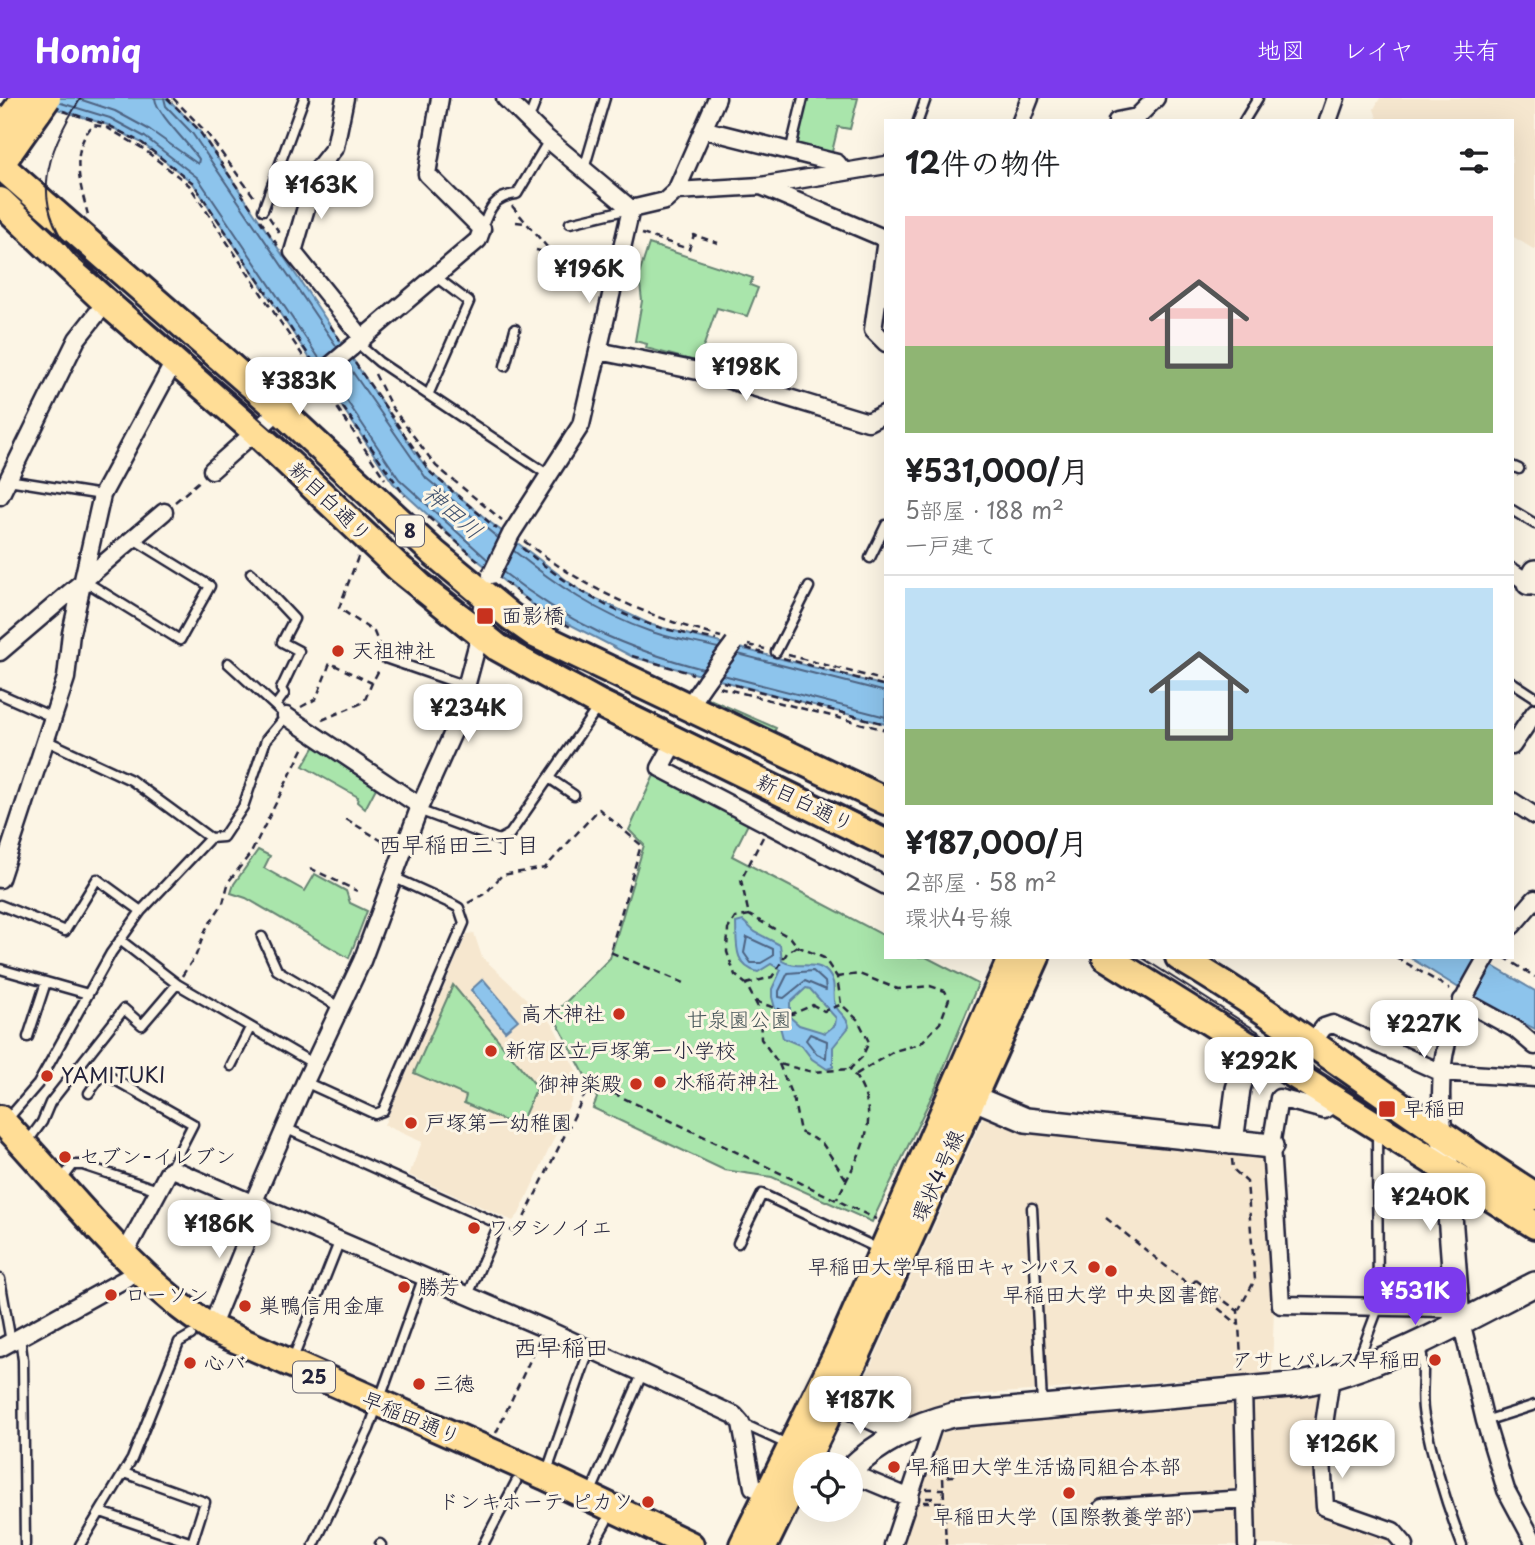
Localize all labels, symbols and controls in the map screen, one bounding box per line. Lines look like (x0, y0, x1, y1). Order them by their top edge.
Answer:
text: Homiq (35, 24, 141, 74)
text: 地図 (1257, 31, 1305, 67)
text: レイヤ (1343, 31, 1414, 67)
text: 共有 (1452, 31, 1500, 67)
text: 12件の物件 (905, 139, 1060, 184)
icon: filters (1455, 142, 1493, 180)
pin: ¥163K (272, 162, 370, 221)
text: ¥163K (284, 166, 358, 201)
pin: ¥196K (540, 246, 638, 305)
text: ¥196K (554, 250, 624, 285)
icon: home (1136, 261, 1262, 387)
pin: ¥198K (697, 344, 795, 403)
text: ¥198K (711, 348, 781, 383)
pin: ¥383K (250, 358, 348, 417)
text: ¥383K (261, 362, 337, 397)
text: ¥531,000/月 (905, 447, 1090, 492)
street label: 新目白通り (283, 453, 380, 549)
water label: 神田川 (416, 475, 492, 547)
text: 5部屋 · 188 m² (905, 492, 1064, 527)
road number: 8 (396, 516, 424, 546)
text: 一戸建て (905, 527, 997, 562)
place label: 面影橋 (501, 598, 564, 630)
marker: 面影橋 (475, 606, 495, 626)
place label: 天祖神社 (352, 633, 436, 665)
icon: home (1136, 633, 1262, 759)
marker: 天祖神社 (330, 643, 346, 659)
pin: ¥234K (419, 684, 517, 744)
text: ¥234K (429, 689, 507, 724)
street label: 新目白通り (752, 764, 860, 839)
text: ¥187,000/月 (905, 819, 1088, 864)
district label: 西早稲田三丁目 (379, 826, 540, 861)
text: 2部屋 · 58 m² (905, 864, 1057, 899)
text: 環状4号線 (905, 899, 1012, 934)
place label: 高木神社 (521, 996, 605, 1028)
pin: ¥227K (1375, 1000, 1473, 1060)
park label: 甘泉園公園 (687, 1002, 792, 1034)
text: ¥227K (1386, 1005, 1462, 1040)
marker: 高木神社 (611, 1006, 627, 1022)
place label: 新宿区立戸塚第一小学校 (505, 1033, 736, 1065)
pin: ¥292K (1210, 1038, 1308, 1097)
text: ¥292K (1220, 1042, 1298, 1077)
marker: 新宿区立戸塚第一小学校 (483, 1043, 499, 1059)
place label: YAMITUKI (61, 1058, 166, 1090)
place label: 水稲荷神社 (674, 1064, 779, 1096)
place label: 御神楽殿 (538, 1066, 622, 1098)
marker: YAMITUKI (39, 1068, 55, 1084)
marker: 水稲荷神社 (652, 1074, 668, 1090)
marker: 御神楽殿 (628, 1076, 644, 1092)
place label: 早稲田 (1403, 1091, 1466, 1123)
marker: 早稲田 (1377, 1099, 1397, 1119)
place label: 戸塚第一幼稚園 (425, 1105, 572, 1137)
marker: 戸塚第一幼稚園 (403, 1115, 419, 1131)
street label: 環状4号線 (902, 1124, 971, 1226)
place label: セブン-イレブン (79, 1139, 236, 1171)
marker: セブン-イレブン (57, 1149, 73, 1165)
pin: ¥240K (1381, 1174, 1479, 1233)
text: ¥240K (1390, 1178, 1470, 1213)
pin: ¥186K (170, 1200, 268, 1260)
text: ¥186K (184, 1205, 254, 1240)
place label: ワタシノイエ (488, 1210, 612, 1242)
marker: ワタシノイエ (466, 1220, 482, 1236)
place label: 早稲田大学早稲田キャンパス (808, 1249, 1080, 1281)
marker: 早稲田大学早稲田キャンパス (1086, 1259, 1102, 1275)
marker: 早稲田大学 中央図書館 (1103, 1263, 1119, 1279)
pin: ¥531K (1366, 1268, 1464, 1327)
place label: 勝芳 (418, 1269, 460, 1301)
text: ¥531K (1380, 1272, 1450, 1307)
place label: ローソン (125, 1277, 209, 1309)
place label: 早稲田大学 中央図書館 (1003, 1277, 1219, 1309)
marker: 勝芳 (396, 1279, 412, 1295)
marker: ローソン (103, 1287, 119, 1303)
place label: 巣鴨信用金庫 (259, 1288, 385, 1320)
marker: 巣鴨信用金庫 (237, 1298, 253, 1314)
district label: 西早稲田 (513, 1328, 609, 1364)
place label: アサヒパレス早稲田 (1232, 1342, 1421, 1374)
place label: 心バ (204, 1345, 246, 1377)
marker: アサヒパレス早稲田 (1427, 1352, 1443, 1368)
marker: 心バ (182, 1355, 198, 1371)
road number: 25 (293, 1362, 335, 1392)
place label: 三徳 (433, 1366, 475, 1398)
marker: 三徳 (411, 1376, 427, 1392)
pin: ¥187K (811, 1376, 909, 1436)
street label: 早稲田通り (357, 1381, 466, 1451)
text: ¥187K (825, 1381, 895, 1416)
pin: ¥126K (1293, 1420, 1391, 1480)
text: ¥126K (1306, 1425, 1378, 1460)
place label: 早稲田大学生活協同組合本部 (908, 1449, 1181, 1481)
map controls (793, 1452, 863, 1522)
button: locate (793, 1452, 863, 1522)
marker: 早稲田大学生活協同組合本部 (886, 1459, 902, 1475)
place label: ドンキホーテ ピカソ (438, 1484, 634, 1516)
marker: 早稲田大学（国際教養学部） (1061, 1485, 1077, 1501)
marker: ドンキホーテ ピカソ (640, 1494, 656, 1510)
place label: 早稲田大学（国際教養学部） (933, 1499, 1206, 1531)

